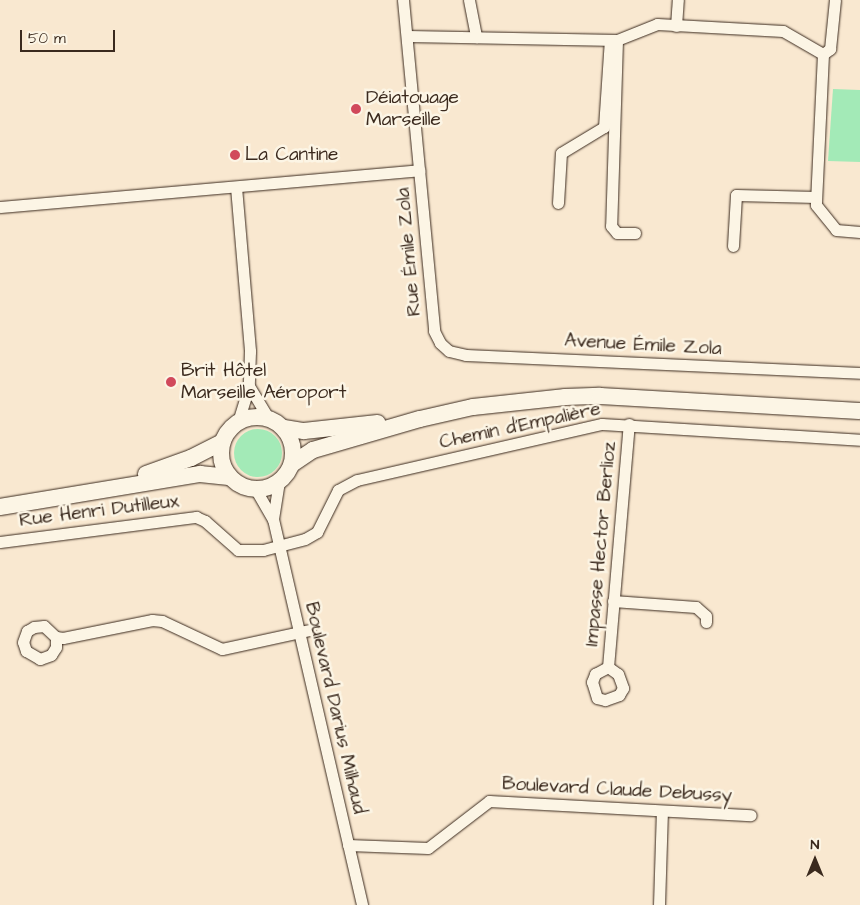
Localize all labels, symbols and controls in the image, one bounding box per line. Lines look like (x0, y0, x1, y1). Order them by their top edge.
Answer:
scale bar (22, 20, 118, 52)
text: 50 m (28, 28, 66, 49)
place label: Déiatouage Marseille (366, 87, 459, 131)
marker: Déiatouage Marseille (350, 103, 362, 115)
place label: La Cantine (245, 144, 338, 166)
marker: La Cantine (229, 149, 241, 161)
street label: Rue Émile Zola (392, 187, 426, 317)
street label: Avenue Émile Zola (564, 329, 722, 361)
place label: Brit Hôtel Marseille Aéroport (181, 360, 346, 404)
marker: Brit Hôtel Marseille Aéroport (165, 376, 177, 388)
street label: Chemin d'Empalière (437, 398, 603, 454)
street label: Impasse Hector Berlioz (581, 441, 621, 647)
street label: Rue Henri Dutilleux (18, 490, 180, 532)
street label: Boulevard Darius Milhaud (300, 600, 370, 816)
street label: Boulevard Claude Debussy (501, 773, 733, 807)
north arrow (790, 835, 840, 885)
text: N (811, 835, 819, 855)

